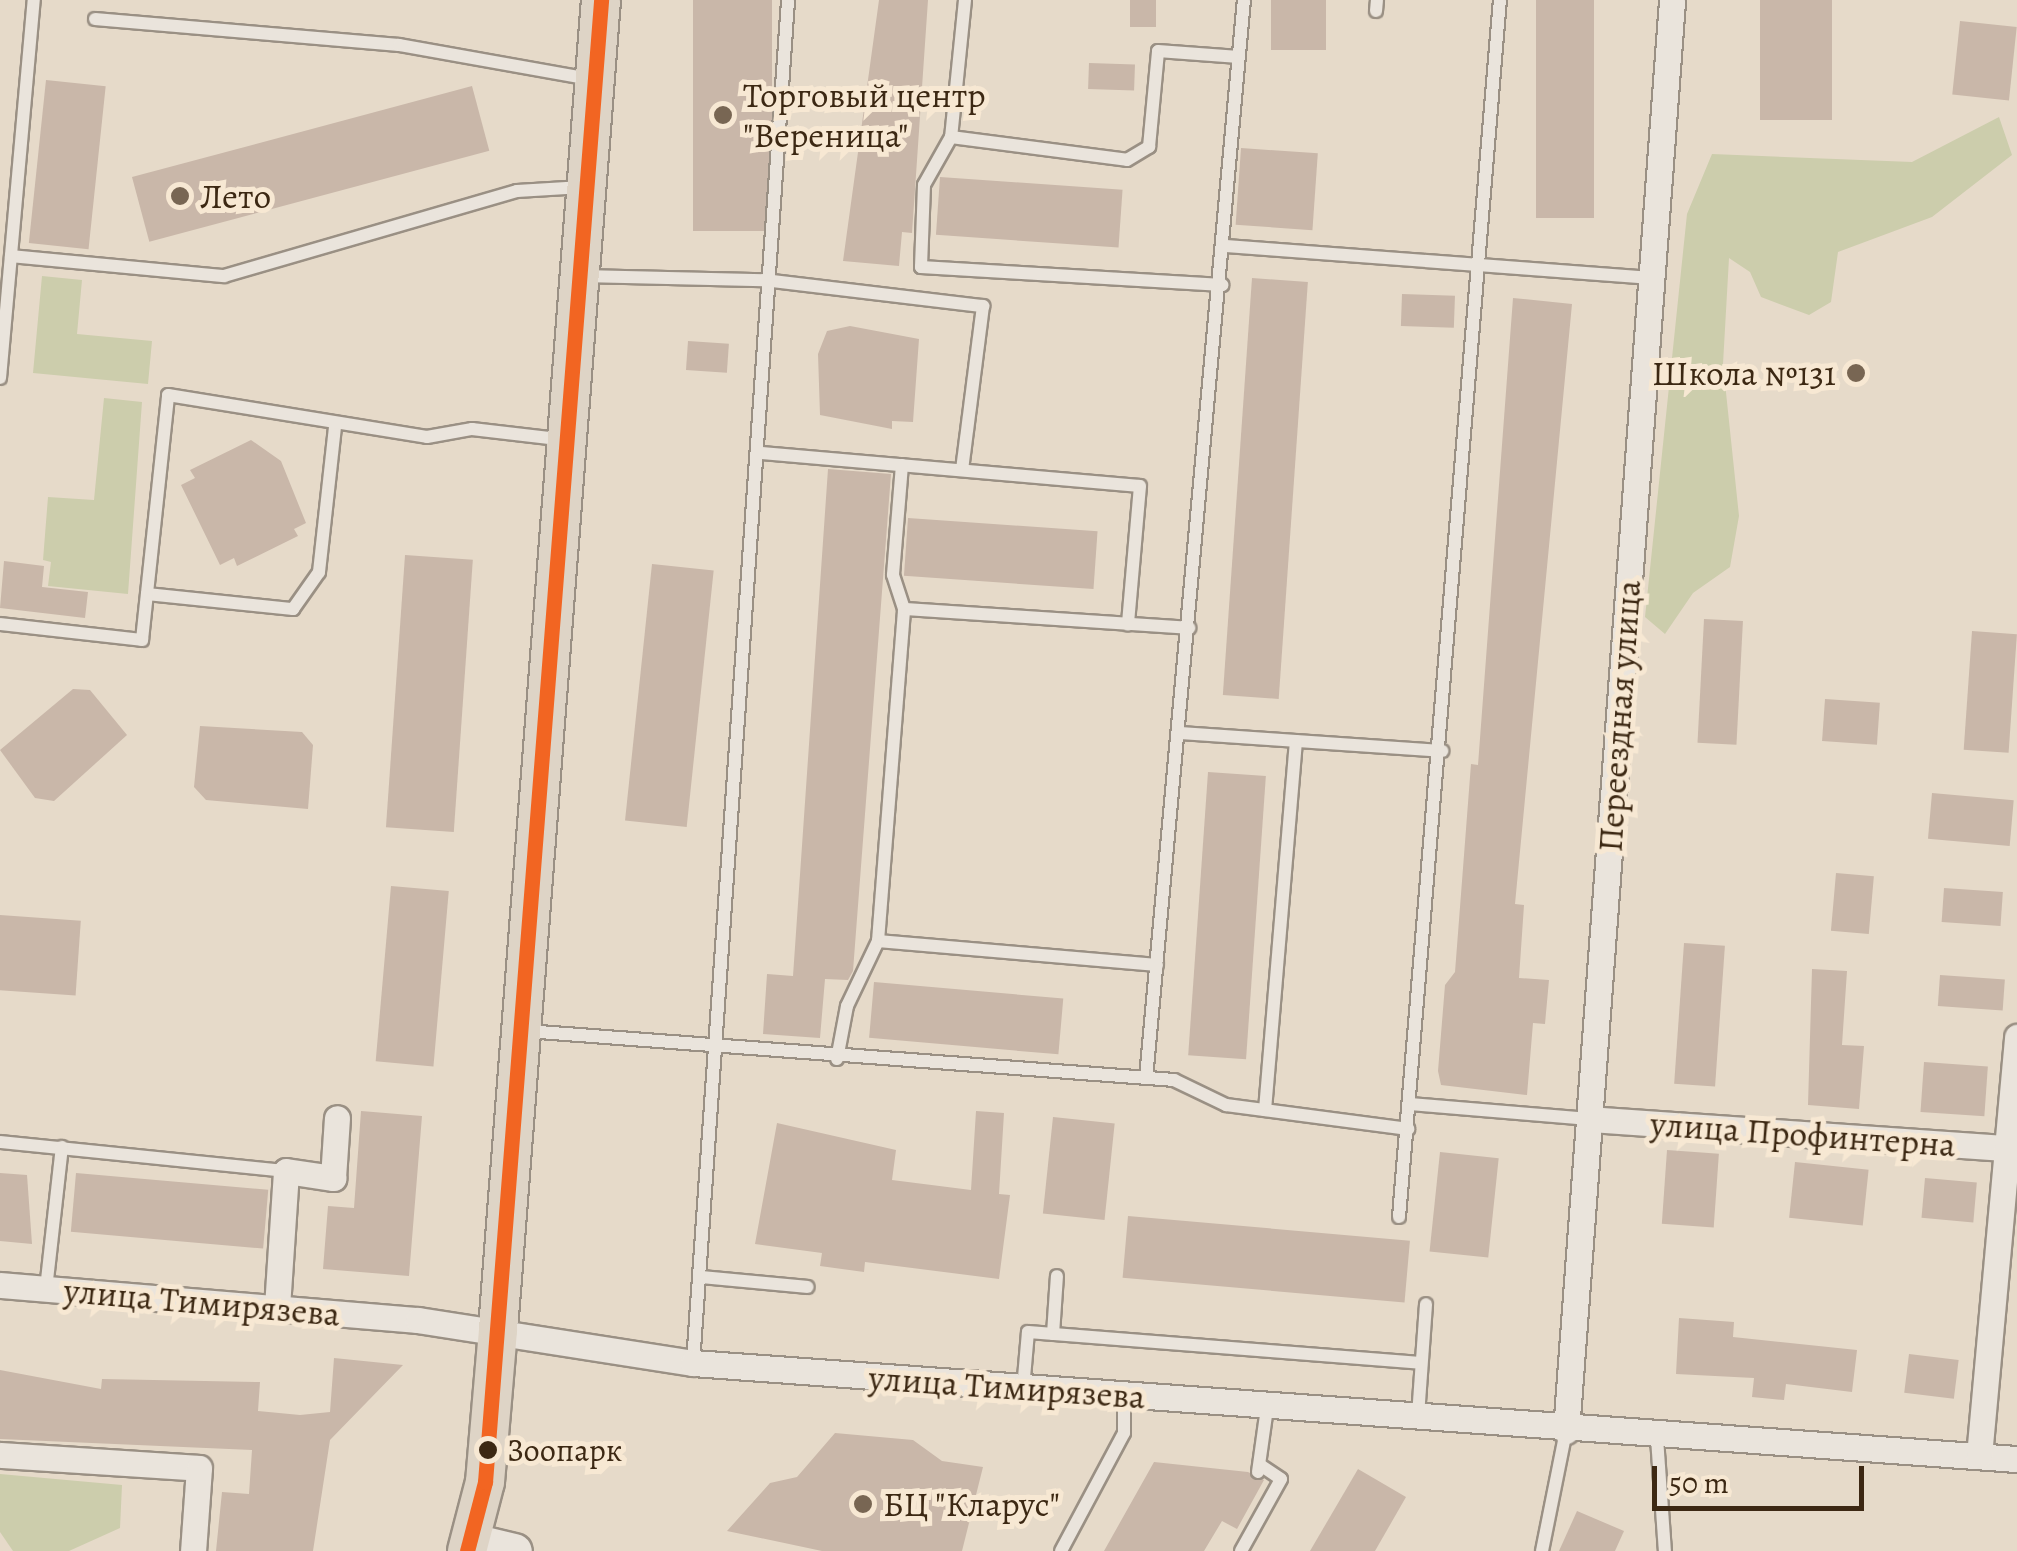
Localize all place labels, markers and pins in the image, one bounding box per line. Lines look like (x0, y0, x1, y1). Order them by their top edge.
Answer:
place label: Торговый центр "Вереница" (743, 74, 986, 156)
marker: Торговый центр "Вереница" (712, 104, 734, 126)
place label: Лето (200, 175, 271, 217)
marker: Лето (169, 185, 191, 207)
place label: Школа №131 (1652, 352, 1836, 394)
marker: Школа №131 (1845, 362, 1867, 384)
place label: Зоопарк (507, 1431, 622, 1469)
marker: Зоопарк (478, 1440, 498, 1460)
place label: БЦ "Кларус" (883, 1483, 1061, 1525)
marker: БЦ "Кларус" (852, 1493, 874, 1515)

